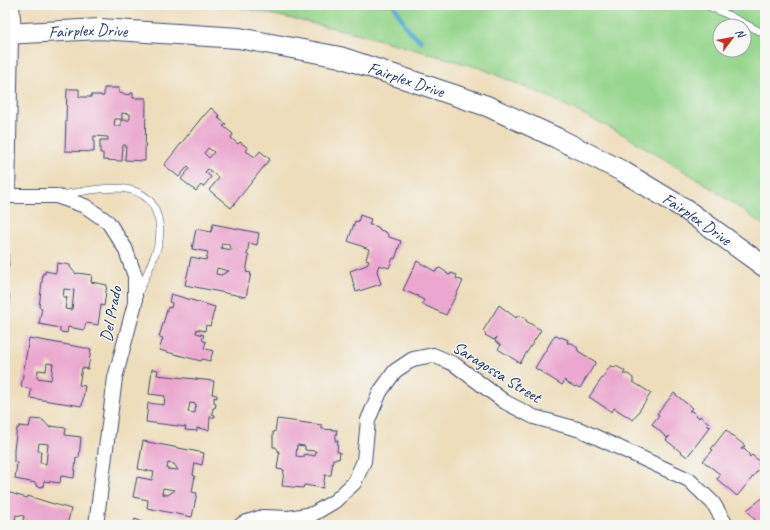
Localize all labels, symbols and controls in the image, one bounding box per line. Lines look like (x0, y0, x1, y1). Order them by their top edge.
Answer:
street label: Fairplex Drive (48, 18, 130, 42)
north arrow (712, 18, 752, 58)
text: N (733, 26, 749, 41)
street label: Fairplex Drive (365, 57, 448, 102)
street label: Fairplex Drive (659, 188, 737, 251)
street label: Del Prado (95, 284, 127, 343)
street label: Saragossa Street (449, 337, 547, 409)

